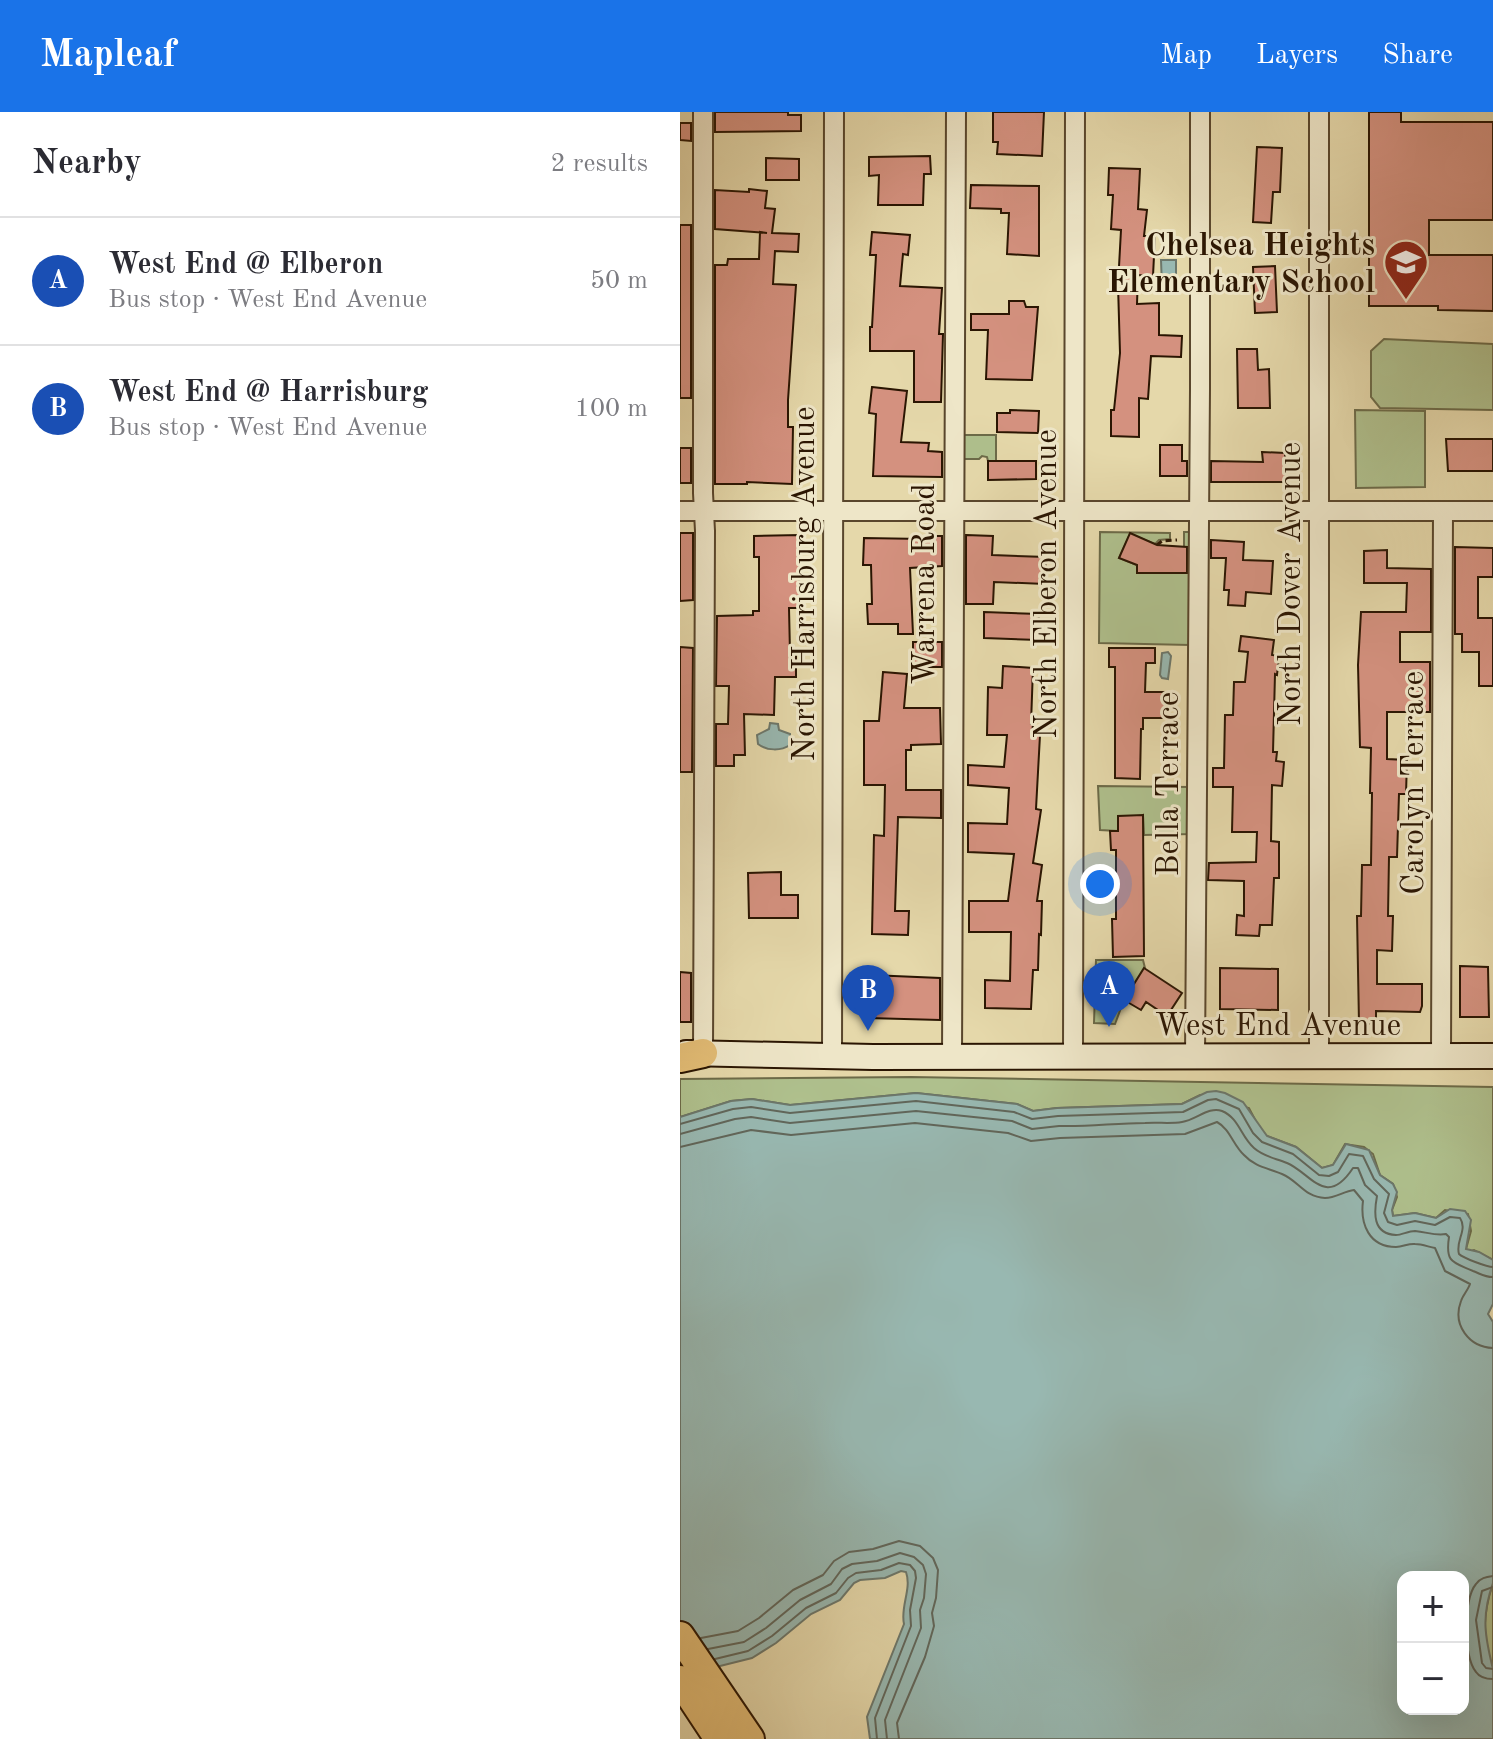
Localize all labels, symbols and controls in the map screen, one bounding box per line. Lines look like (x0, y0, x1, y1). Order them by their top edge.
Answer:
text: Mapleaf (40, 37, 176, 75)
text: Map (1160, 42, 1212, 70)
text: Layers (1256, 42, 1338, 70)
text: Share (1382, 42, 1453, 70)
text: Nearby (32, 147, 142, 181)
text: 2 results (550, 151, 648, 177)
place label: Chelsea Heights Elementary School (1107, 231, 1375, 300)
school or university icon: Chelsea Heights Elementary School (1382, 238, 1430, 301)
text: West End @ Elberon (108, 250, 383, 280)
text: A (48, 268, 68, 294)
text: 50 m (590, 268, 648, 294)
text: Bus stop · West End Avenue (108, 287, 427, 313)
text: West End @ Harrisburg (108, 378, 428, 408)
text: B (49, 396, 67, 422)
text: 100 m (575, 396, 648, 422)
street label: North Harrisburg Avenue (790, 406, 822, 762)
text: Bus stop · West End Avenue (108, 415, 427, 441)
street label: North Elberon Avenue (1032, 429, 1064, 739)
street label: North Dover Avenue (1276, 442, 1308, 726)
street label: Warrena Road (910, 483, 942, 685)
street label: Carolyn Terrace (1399, 671, 1431, 895)
street label: Bella Terrace (1154, 692, 1186, 876)
your location (1080, 864, 1120, 904)
pin: A (1083, 961, 1135, 1027)
pin: B (842, 965, 894, 1031)
street label: West End Avenue (1155, 1011, 1401, 1043)
map controls (1397, 1571, 1469, 1715)
button: + (1397, 1571, 1469, 1643)
button: − (1397, 1643, 1469, 1715)

